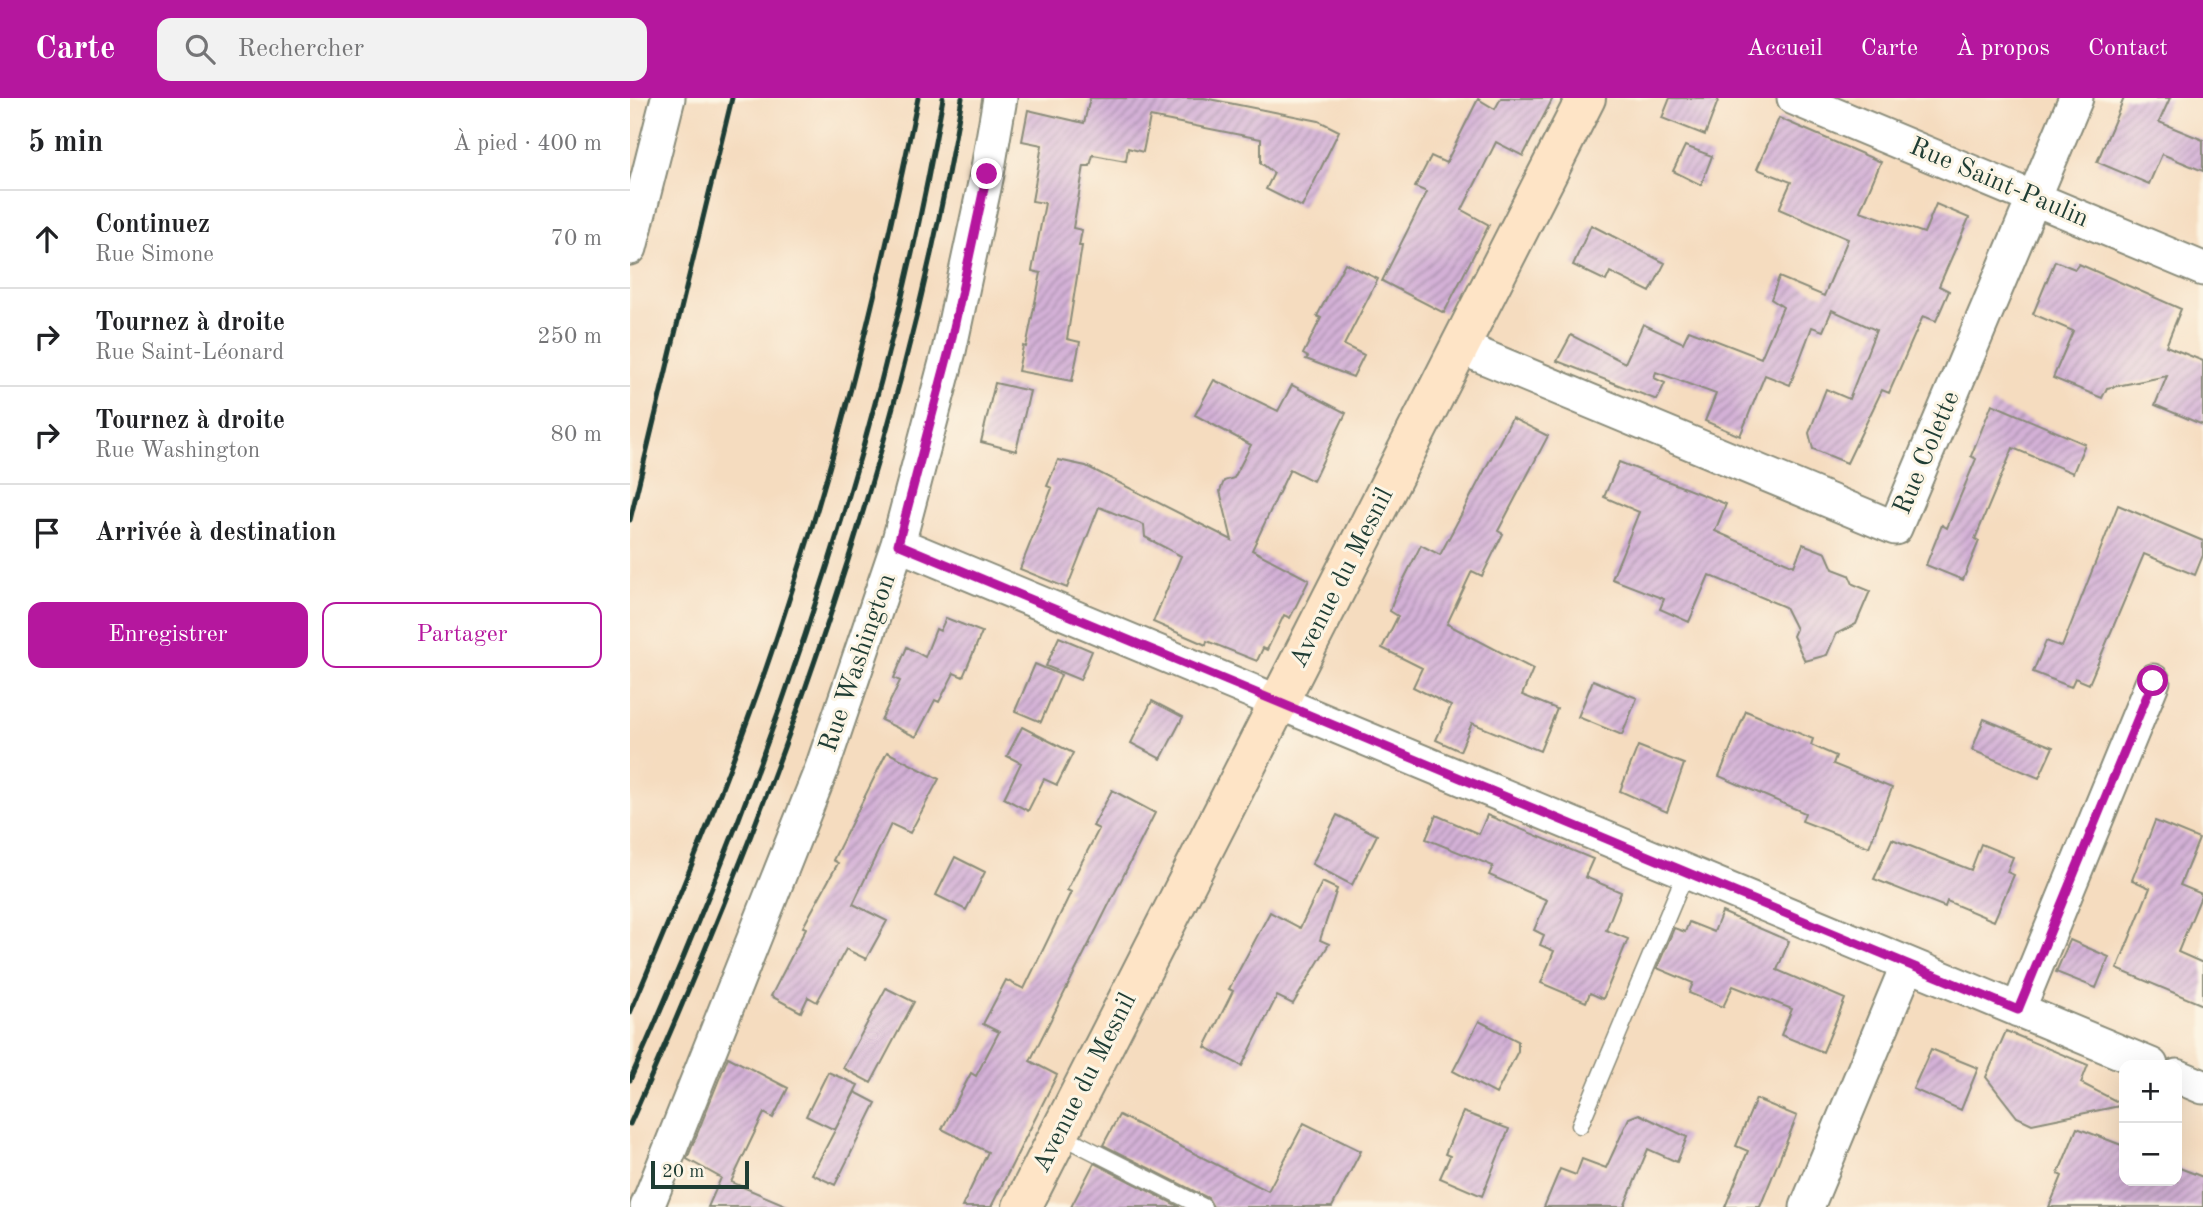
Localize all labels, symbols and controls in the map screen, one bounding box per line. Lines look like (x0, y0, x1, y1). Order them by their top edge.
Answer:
search box (157, 18, 647, 81)
icon: search (181, 30, 219, 68)
text: Carte (35, 33, 115, 66)
text: Rechercher (237, 36, 364, 62)
text: Accueil (1747, 37, 1823, 61)
text: Carte (1861, 37, 1918, 61)
text: À propos (1956, 37, 2050, 61)
text: Contact (2088, 37, 2168, 61)
text: 5 min (28, 128, 103, 158)
text: À pied · 400 m (453, 132, 602, 155)
street label: Rue Saint-Paulin (1906, 134, 2092, 232)
route end (971, 158, 1002, 189)
text: Continuez (95, 212, 210, 238)
icon: ahead (28, 220, 66, 258)
text: 70 m (551, 227, 602, 250)
text: Rue Simone (95, 243, 214, 266)
text: Tournez à droite (95, 310, 285, 336)
icon: right (28, 318, 66, 356)
text: 250 m (537, 325, 602, 348)
text: Rue Saint-Léonard (95, 341, 284, 364)
street label: Rue Colette (1889, 388, 1965, 518)
text: Tournez à droite (95, 408, 285, 434)
icon: right (28, 416, 66, 454)
text: 80 m (551, 423, 602, 446)
text: Rue Washington (95, 439, 260, 462)
street label: Avenue du Mesnil (1286, 484, 1398, 672)
icon: arrive (28, 514, 66, 552)
text: Arrivée à destination (95, 520, 337, 546)
street label: Rue Washington (815, 570, 901, 756)
button: Enregistrer (28, 602, 308, 668)
button: Partager (322, 602, 602, 668)
route start (2137, 665, 2168, 696)
street label: Avenue du Mesnil (1029, 989, 1141, 1177)
map controls (2119, 1060, 2182, 1186)
button: + (2119, 1060, 2182, 1123)
button: − (2119, 1123, 2182, 1186)
scale bar (651, 1158, 749, 1190)
text: 20 m (662, 1163, 704, 1182)

